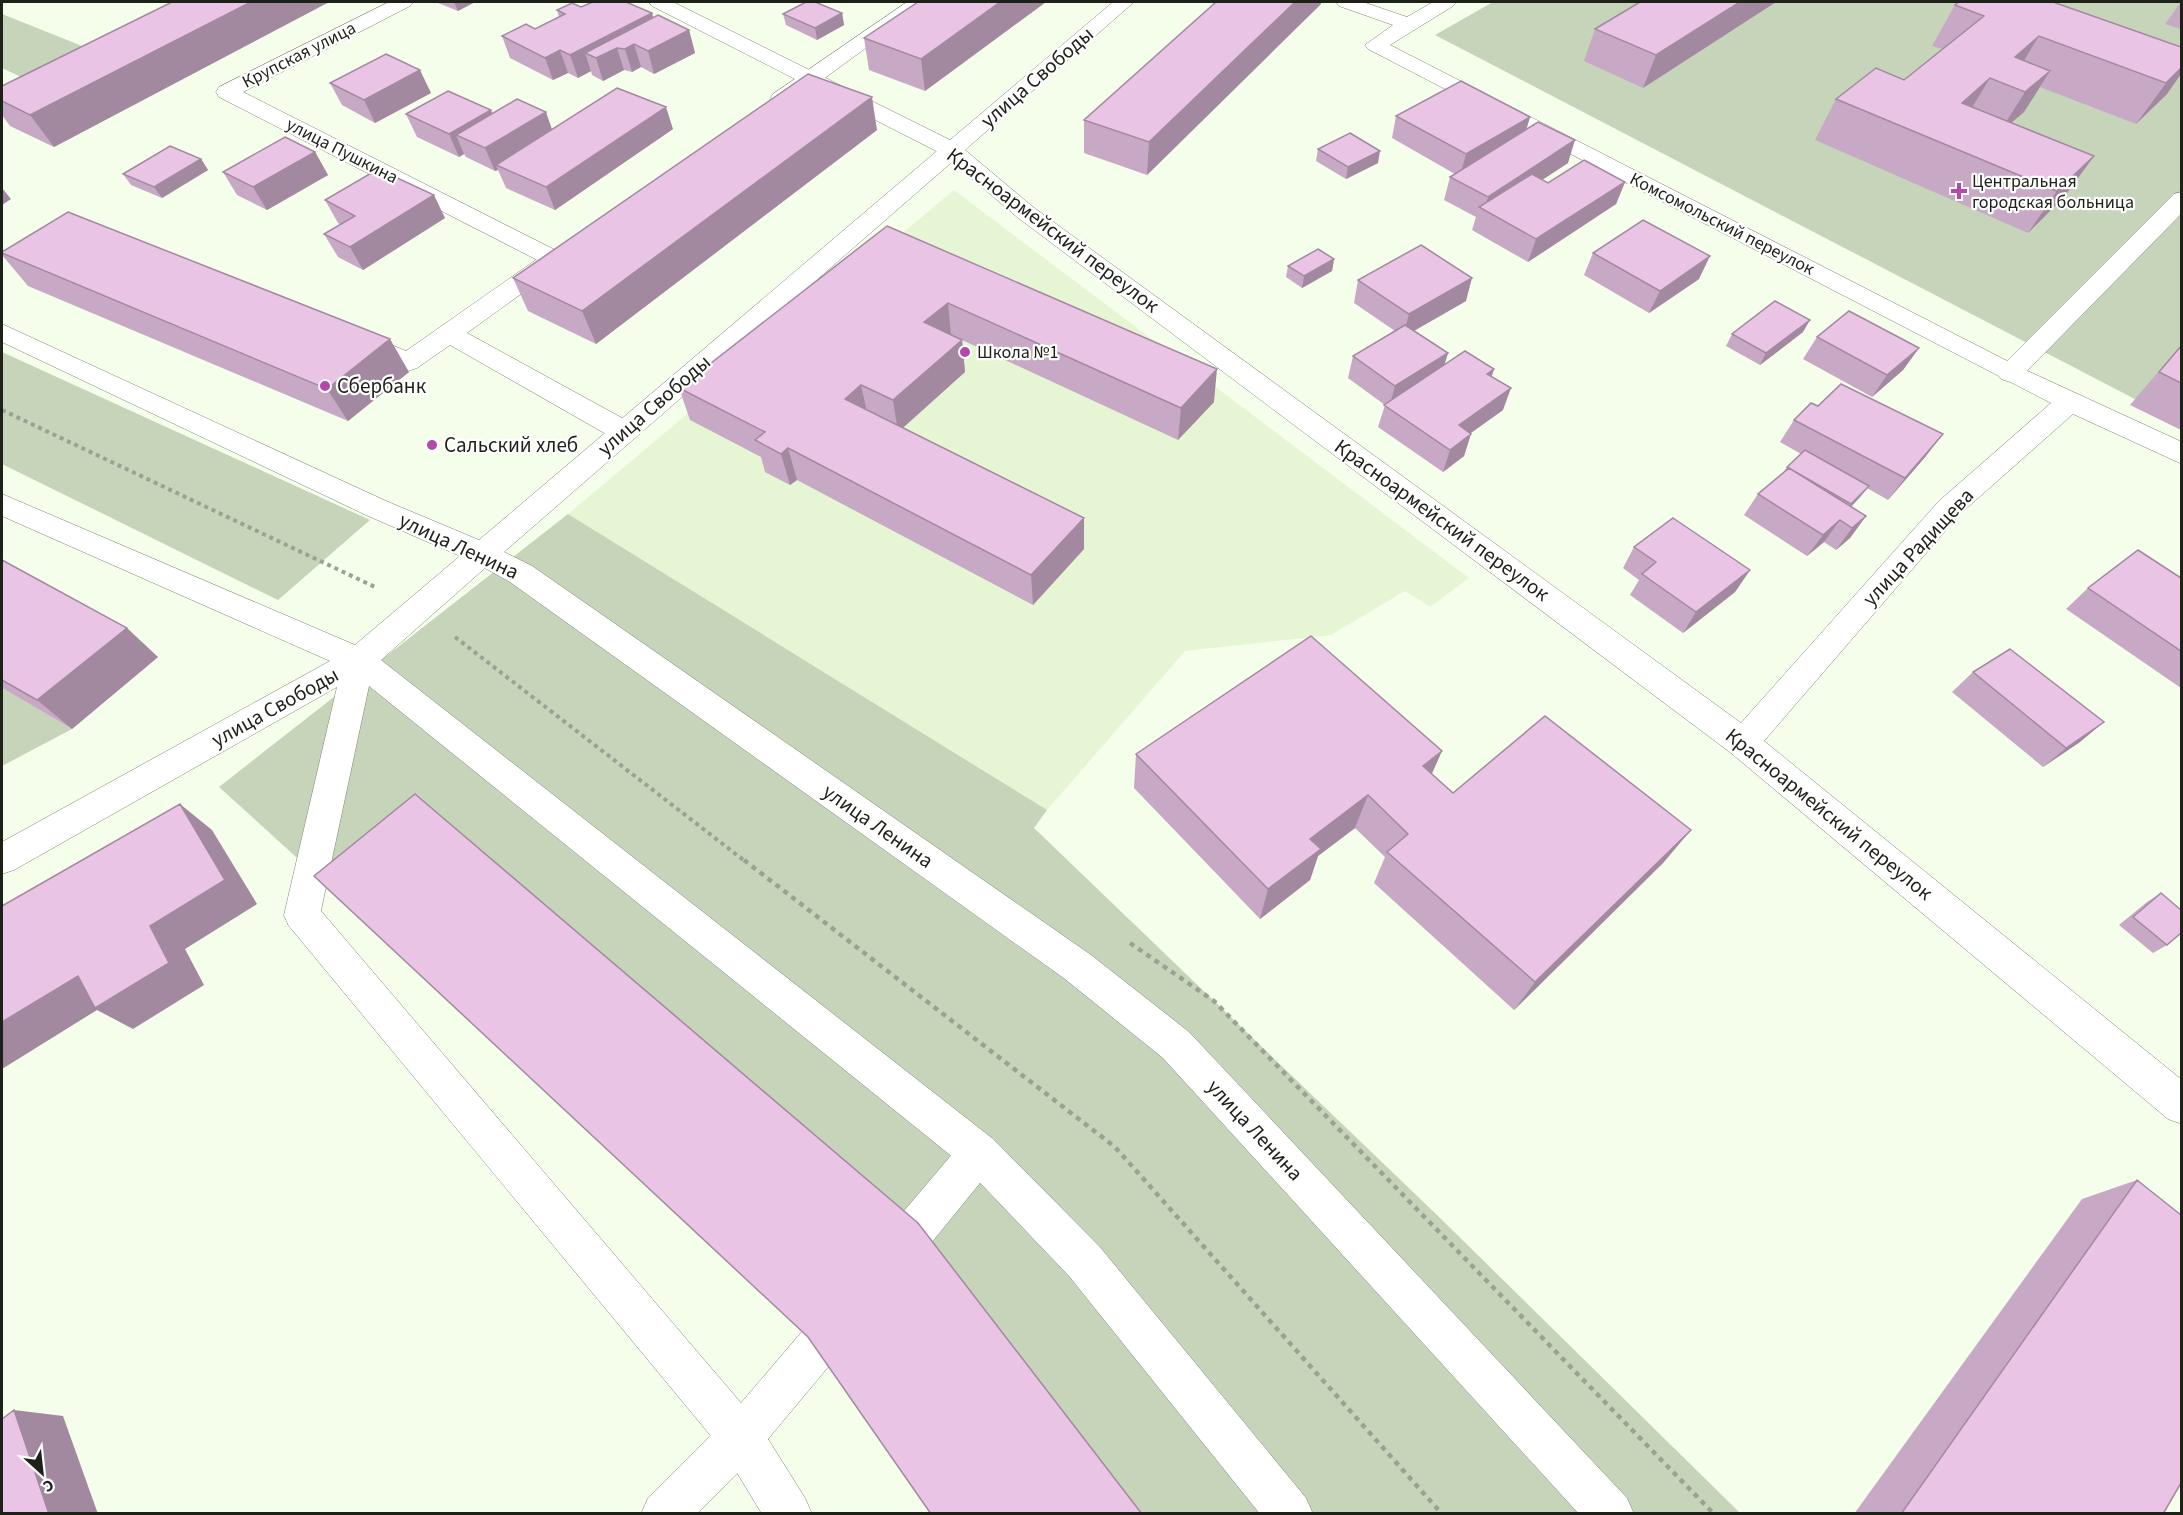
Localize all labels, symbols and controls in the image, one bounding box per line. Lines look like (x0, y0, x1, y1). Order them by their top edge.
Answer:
street label: Крупская улица (238, 16, 360, 94)
street label: улица Свободы (974, 19, 1100, 135)
street label: улица Пушкина (282, 112, 402, 190)
street label: Красноармейский переулок (941, 140, 1166, 320)
street label: Комсомольский переулок (1625, 167, 1819, 281)
place label: Центральная городская больница (1972, 169, 2134, 215)
marker: Центральная городская больница (1950, 182, 1968, 200)
place label: Школа №1 (977, 340, 1058, 365)
marker: Школа №1 (958, 345, 972, 359)
street label: улица Свободы (591, 347, 717, 463)
place label: Сбербанк (337, 371, 427, 401)
marker: Сбербанк (318, 379, 332, 393)
place label: Сальский хлеб (444, 430, 578, 460)
street label: Красноармейский переулок (1328, 432, 1556, 609)
marker: Сальский хлеб (425, 438, 439, 452)
street label: улица Радищева (1855, 481, 1981, 613)
street label: улица Ленина (394, 505, 524, 587)
street label: улица Свободы (206, 660, 344, 754)
street label: Красноармейский переулок (1719, 721, 1940, 908)
street label: улица Ленина (817, 777, 939, 875)
street label: улица Ленина (1200, 1073, 1310, 1187)
north arrow (12, 1443, 72, 1503)
text: С (39, 1474, 57, 1497)

